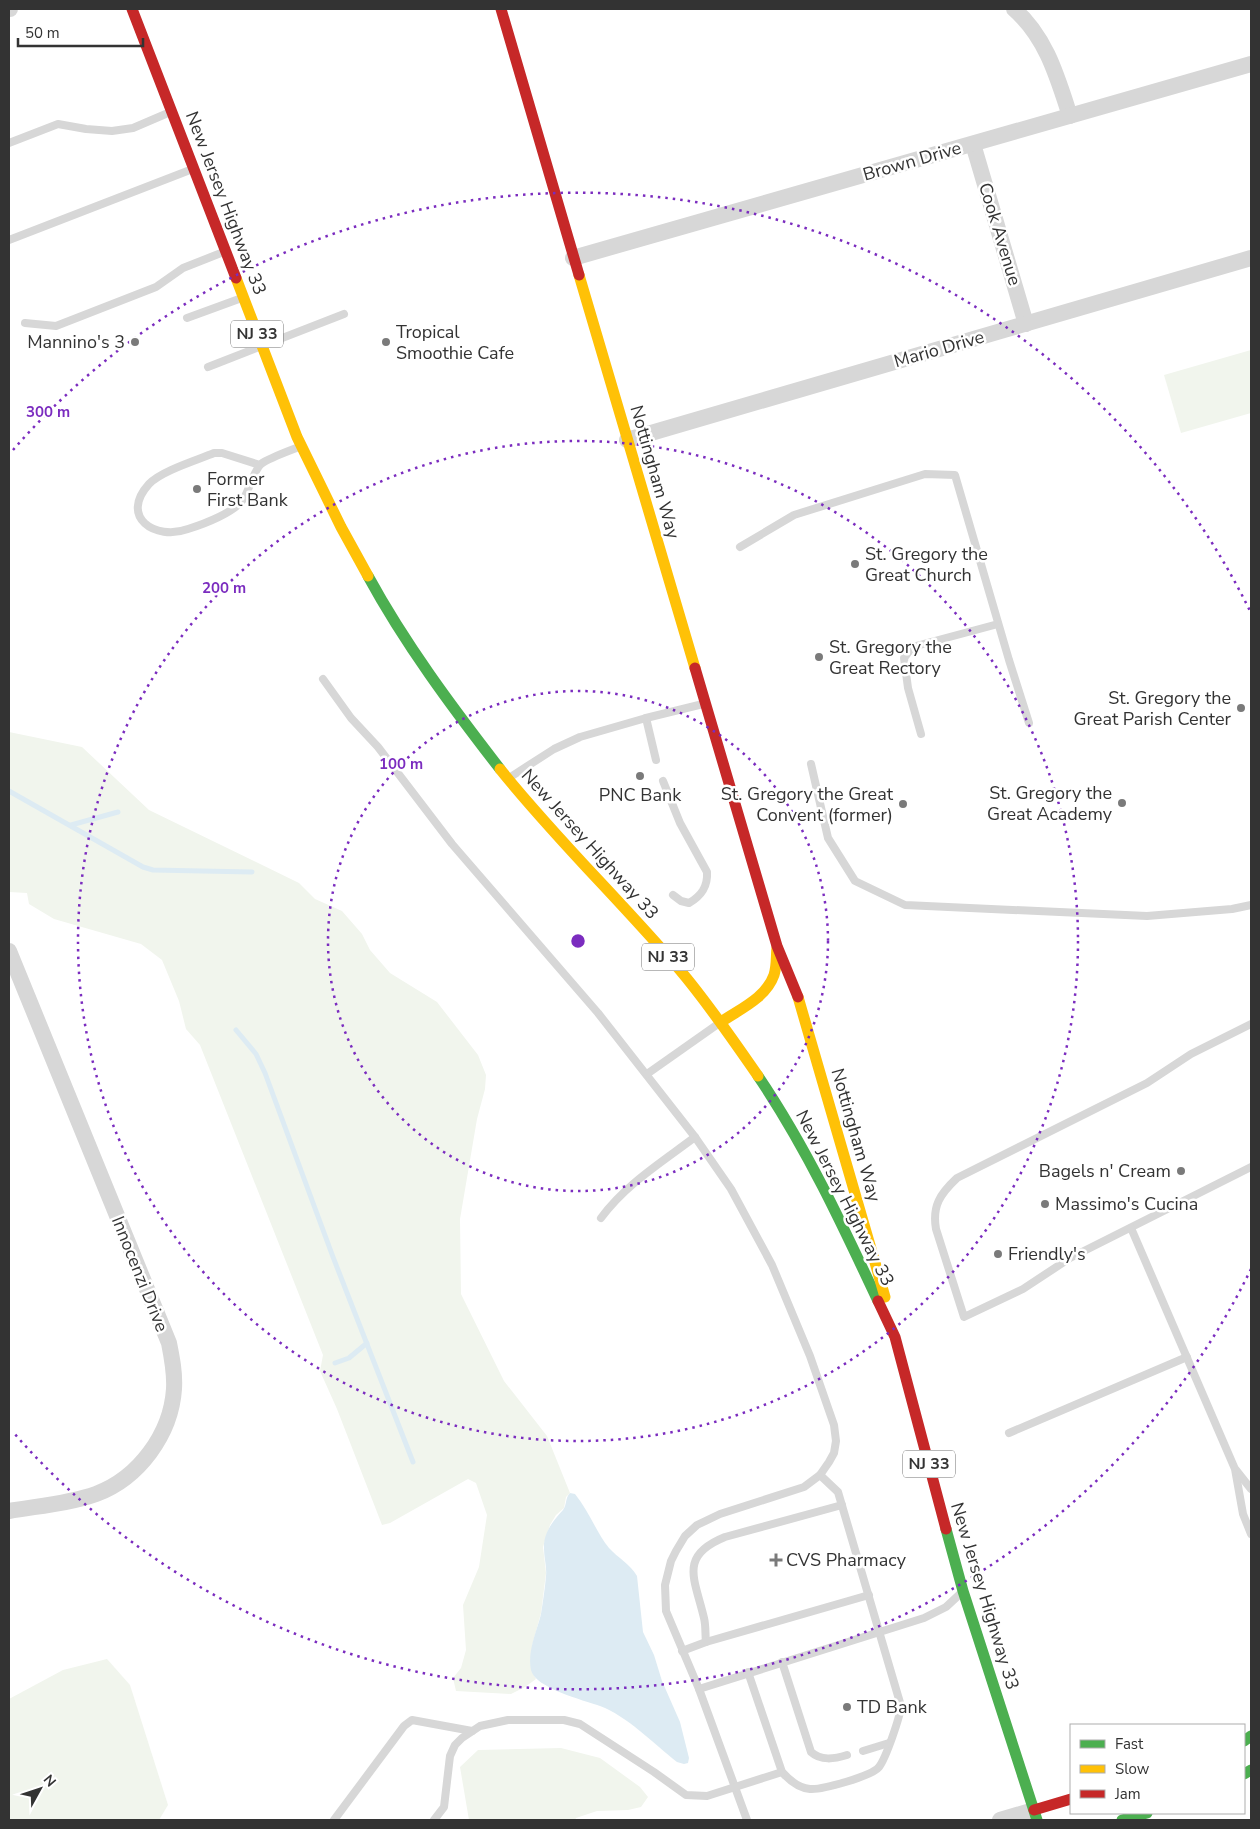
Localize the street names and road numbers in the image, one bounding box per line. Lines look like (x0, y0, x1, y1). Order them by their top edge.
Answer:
street label: New Jersey Highway 33 (180, 108, 272, 298)
street label: Brown Drive (860, 136, 964, 186)
street label: Cook Avenue (973, 180, 1027, 288)
road number: NJ 33 (231, 320, 283, 348)
street label: Mario Drive (891, 325, 987, 373)
street label: Nottingham Way (624, 402, 686, 542)
street label: New Jersey Highway 33 (516, 764, 664, 924)
road number: NJ 33 (642, 944, 694, 970)
street label: Nottingham Way (825, 1065, 887, 1205)
street label: New Jersey Highway 33 (790, 1106, 900, 1290)
street label: Innocenzi Drive (106, 1213, 174, 1335)
road number: NJ 33 (903, 1450, 955, 1478)
street label: New Jersey Highway 33 (945, 1499, 1025, 1693)

